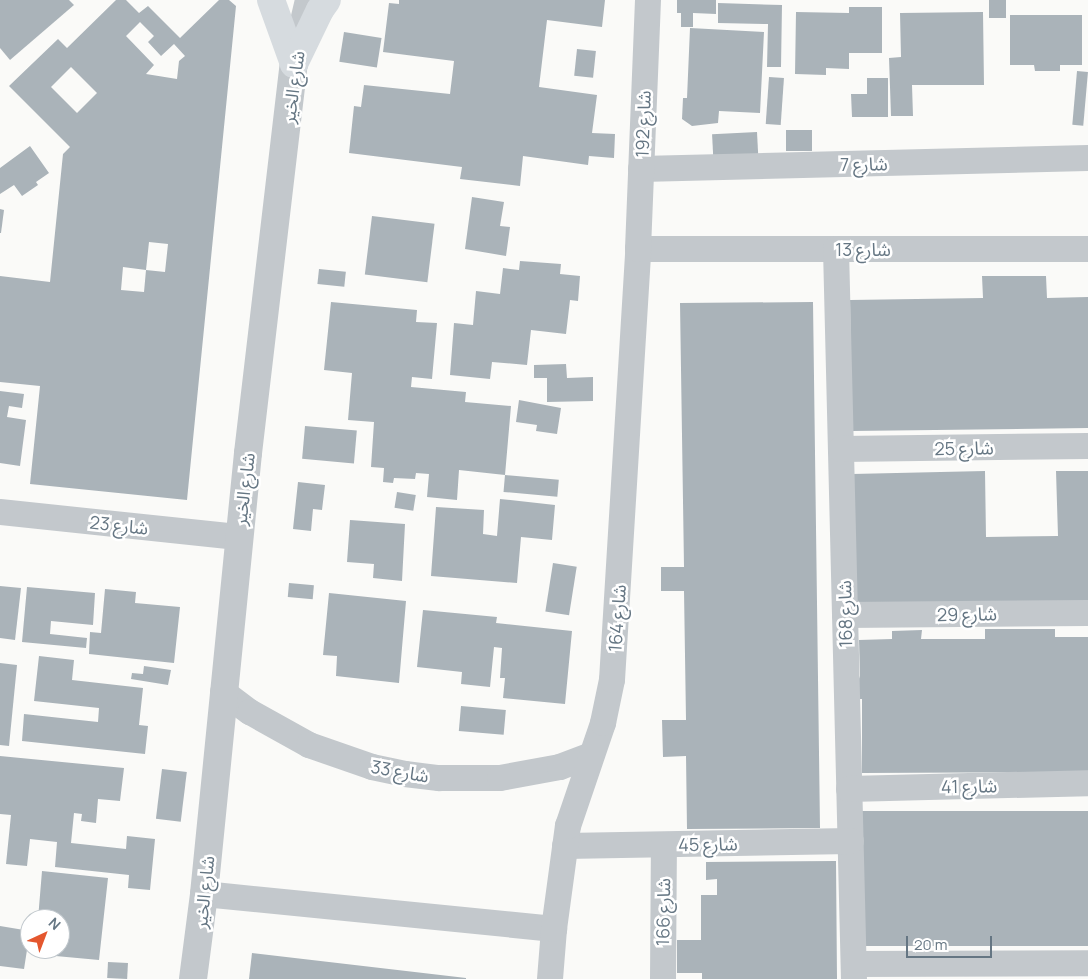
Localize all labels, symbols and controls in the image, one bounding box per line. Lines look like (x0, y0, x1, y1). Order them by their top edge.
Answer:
street label: شارع الخير (277, 49, 309, 125)
street label: شارع 192 (631, 90, 655, 158)
street label: شارع 7 (840, 153, 888, 175)
street label: شارع 13 (835, 238, 891, 260)
street label: شارع 25 (934, 437, 994, 459)
street label: شارع الخير (229, 451, 259, 527)
street label: شارع 23 (89, 511, 149, 539)
street label: شارع 168 (834, 580, 856, 648)
street label: شارع 164 (604, 584, 630, 652)
street label: شارع 29 (937, 603, 997, 625)
street label: شارع 33 (369, 755, 431, 787)
street label: شارع 41 (941, 775, 997, 797)
street label: شارع 45 (678, 833, 738, 855)
street label: شارع الخير (189, 855, 219, 929)
street label: شارع 166 (652, 878, 674, 946)
north arrow (20, 909, 70, 959)
text: N (45, 913, 65, 934)
scale bar (908, 926, 994, 958)
text: 20 m (914, 934, 947, 955)

